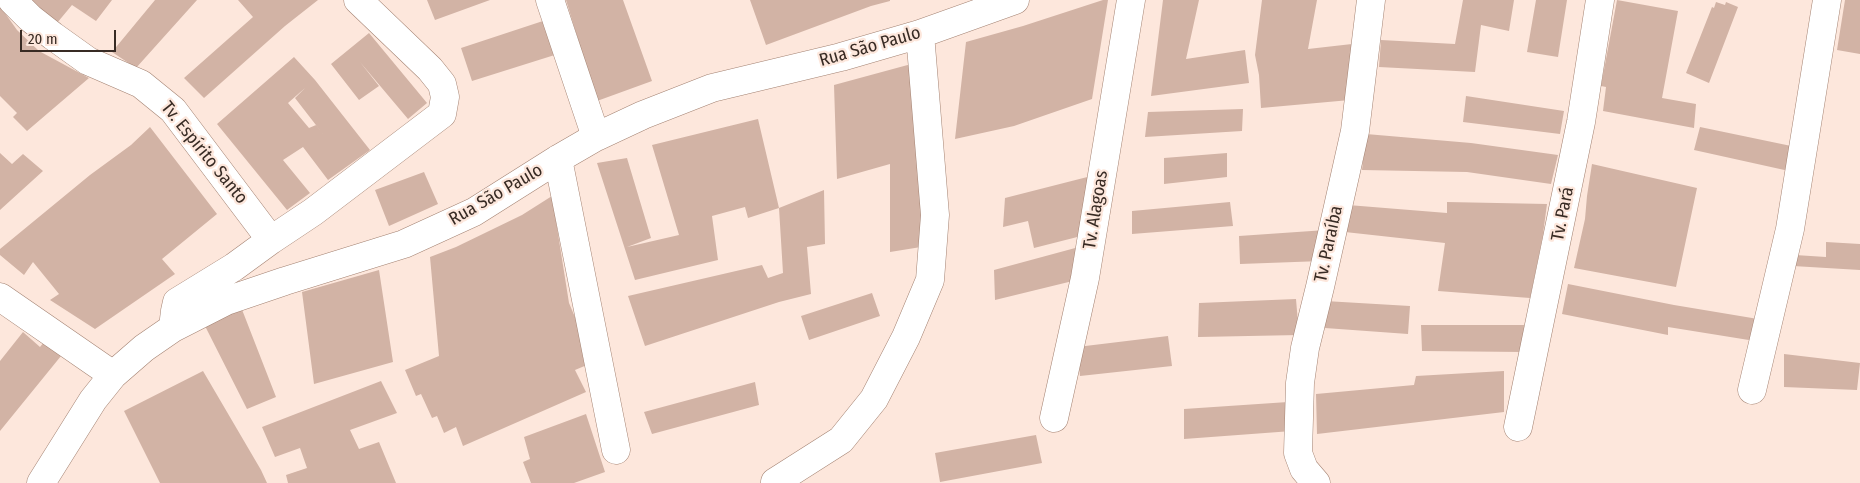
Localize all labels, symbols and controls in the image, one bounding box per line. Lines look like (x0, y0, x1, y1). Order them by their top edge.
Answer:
scale bar (22, 20, 119, 52)
street label: Rua São Paulo (817, 22, 923, 72)
text: 20 m (28, 30, 58, 48)
street label: Tv. Espírito Santo (156, 97, 252, 209)
street label: Rua São Paulo (445, 160, 547, 230)
street label: Tv. Alagoas (1079, 169, 1113, 251)
street label: Tv. Pará (1547, 185, 1579, 243)
street label: Tv. Paraíba (1310, 204, 1348, 284)

